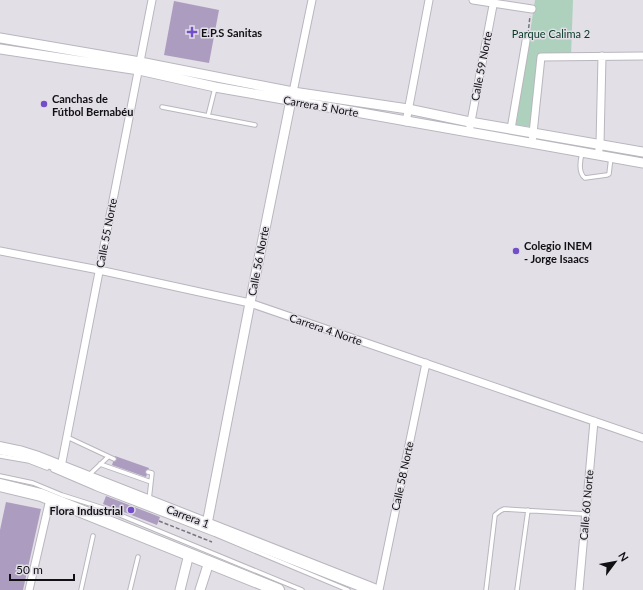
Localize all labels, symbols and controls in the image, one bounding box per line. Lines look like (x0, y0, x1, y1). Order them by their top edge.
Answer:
marker: E.P.S Sanitas (186, 26, 198, 38)
place label: E.P.S Sanitas (201, 26, 262, 39)
park label: Parque Calima 2 (512, 27, 590, 40)
street label: Calle 59 Norte (468, 30, 494, 102)
place label: Canchas de Fútbol Bernabéu (52, 92, 133, 118)
street label: Carrera 5 Norte (282, 93, 360, 119)
marker: Canchas de Fútbol Bernabéu (39, 99, 49, 109)
street label: Calle 55 Norte (93, 197, 119, 269)
street label: Calle 56 Norte (245, 225, 271, 297)
place label: Colegio INEM - Jorge Isaacs (524, 239, 592, 265)
marker: Colegio INEM - Jorge Isaacs (511, 246, 521, 256)
street label: Carrera 4 Norte (288, 310, 364, 348)
street label: Calle 58 Norte (388, 440, 416, 512)
street label: Calle 60 Norte (576, 469, 596, 541)
street label: Carrera 1 (165, 502, 211, 530)
place label: Flora Industrial (50, 504, 123, 517)
marker: Flora Industrial (126, 505, 136, 515)
north arrow (595, 542, 635, 582)
text: N (616, 549, 632, 563)
scale bar (10, 556, 74, 582)
text: 50 m (16, 562, 43, 577)

